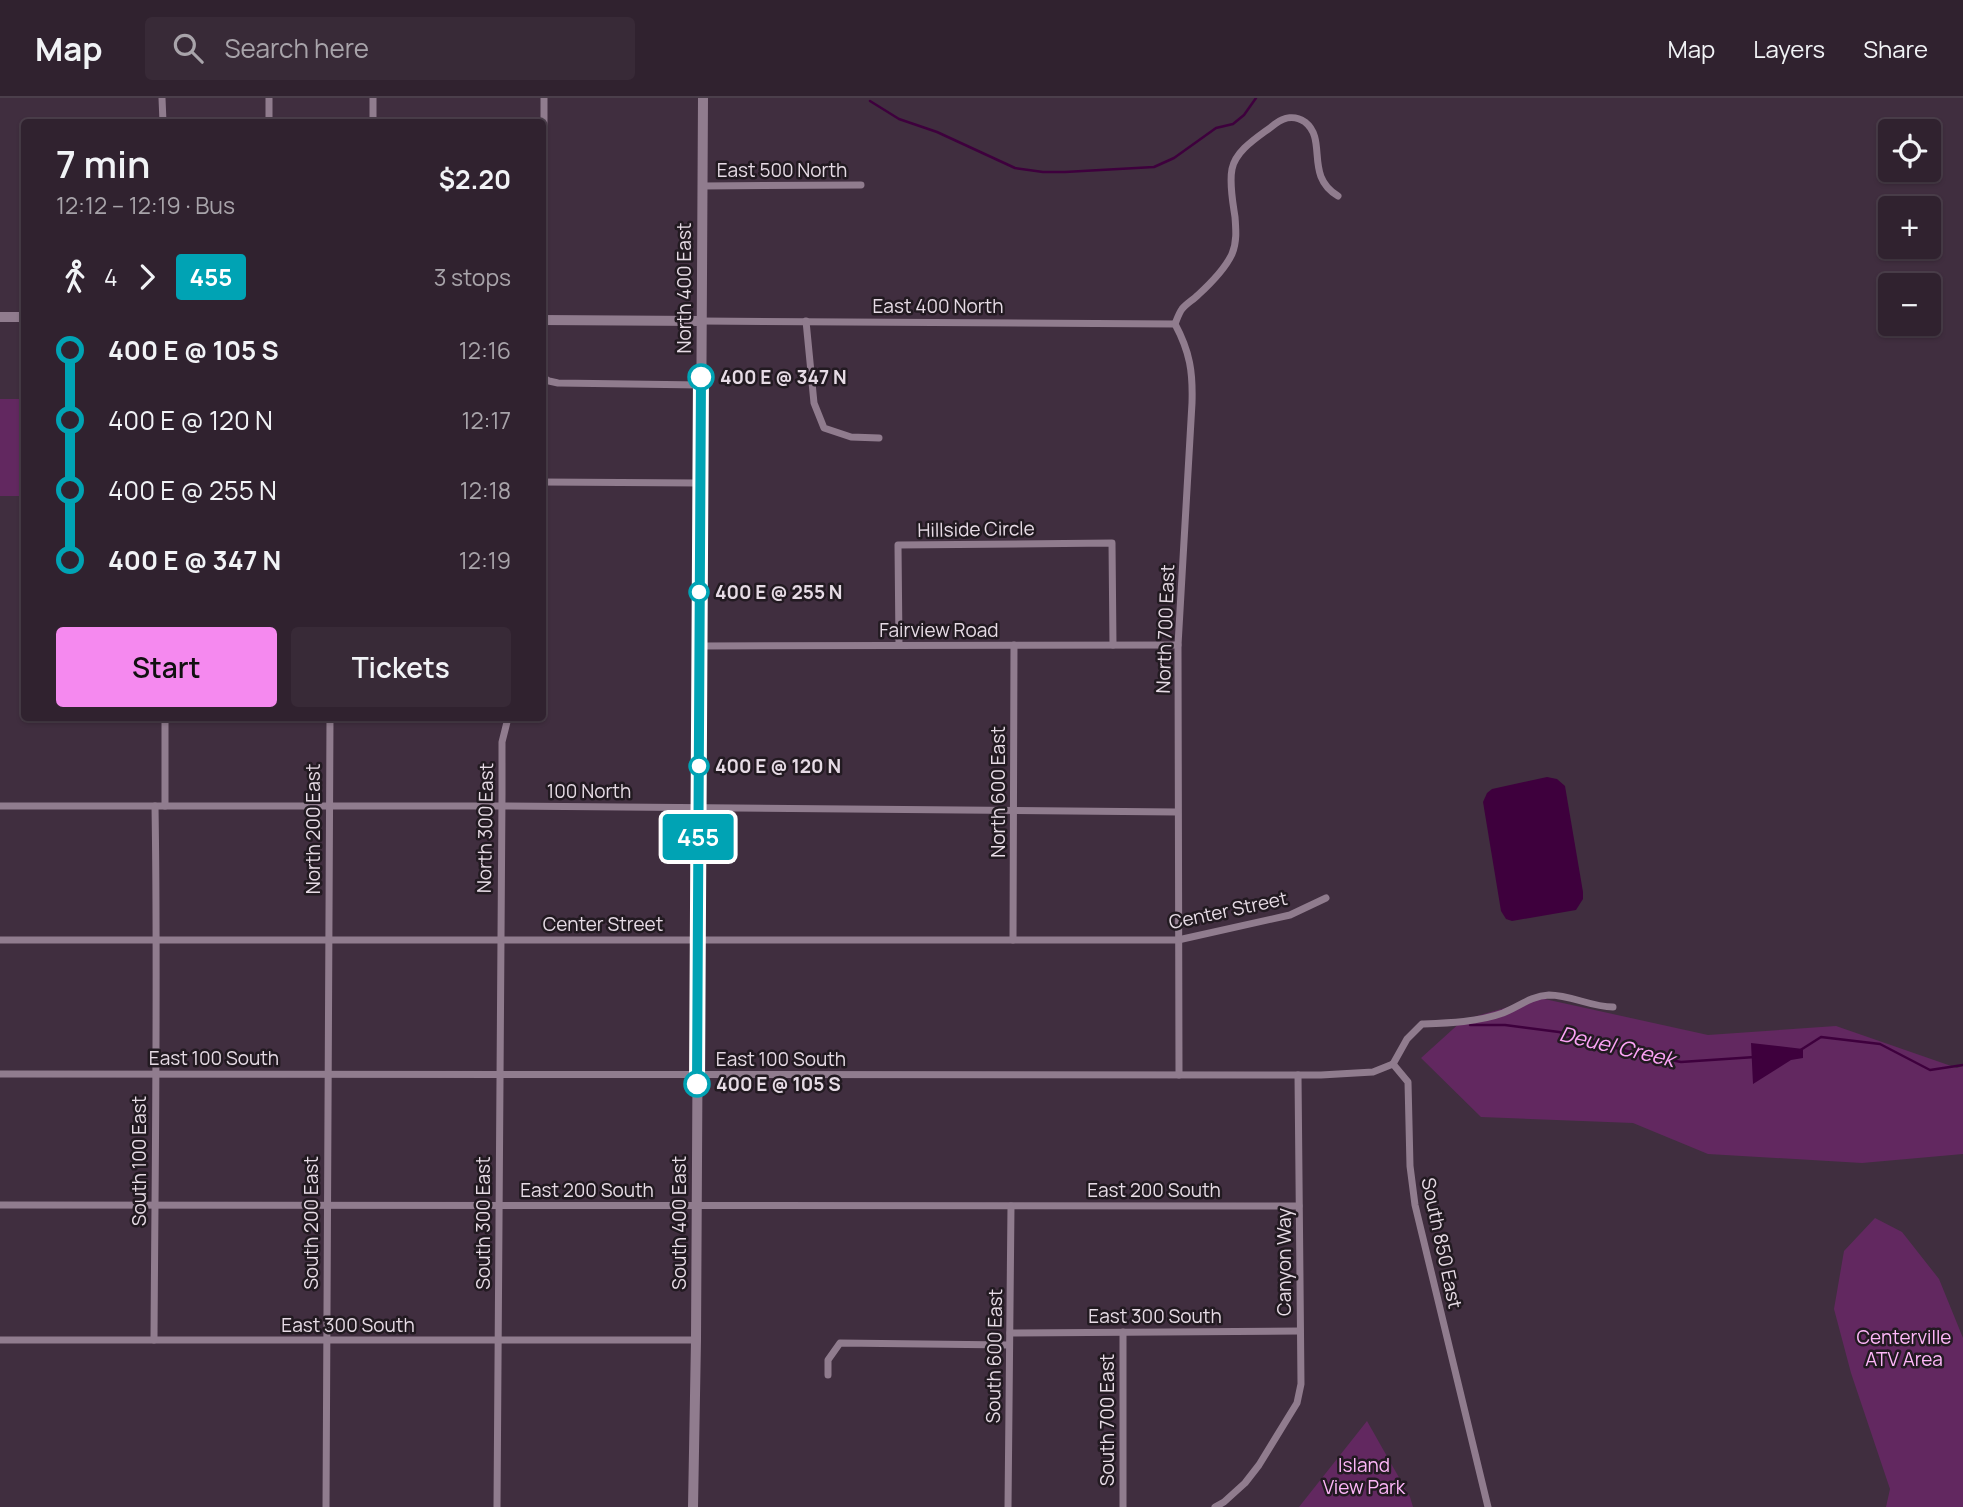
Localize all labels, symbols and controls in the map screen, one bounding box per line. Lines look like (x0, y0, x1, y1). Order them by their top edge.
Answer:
search box (145, 17, 635, 80)
text: Map (35, 26, 103, 71)
icon: search (169, 29, 207, 67)
text: Search here (225, 30, 369, 66)
text: Map (1668, 32, 1715, 65)
text: Layers (1753, 32, 1825, 65)
text: Share (1863, 32, 1928, 65)
map controls (1878, 119, 1941, 336)
button: locate (1878, 119, 1941, 182)
text: 7 min (56, 137, 150, 189)
street label: East 500 North (717, 157, 847, 183)
text: $2.20 (439, 161, 511, 197)
text: 12:12 – 12:19 · Bus (56, 189, 235, 221)
button: + (1878, 196, 1941, 259)
street label: North 400 East (671, 223, 697, 353)
icon: walk (56, 258, 94, 296)
icon: forward (128, 258, 166, 296)
text: 455 (190, 260, 232, 293)
text: 4 (104, 261, 118, 293)
text: 3 stops (434, 261, 511, 293)
button: − (1878, 273, 1941, 336)
street label: East 400 North (873, 293, 1003, 319)
text: 400 E @ 105 S (108, 332, 279, 368)
text: 12:16 (459, 334, 511, 366)
marker: 400 E @ 347 N (688, 364, 714, 390)
place label: 400 E @ 347 N (720, 364, 847, 390)
text: 400 E @ 120 N (108, 402, 273, 438)
text: 12:17 (462, 404, 511, 436)
text: 400 E @ 255 N (108, 472, 277, 508)
text: 12:18 (460, 474, 511, 506)
street label: Hillside Circle (917, 515, 1035, 543)
text: 400 E @ 347 N (108, 542, 281, 578)
text: 12:19 (459, 544, 511, 576)
street label: North 700 East (1150, 564, 1180, 694)
place label: 400 E @ 255 N (715, 579, 842, 605)
marker: 400 E @ 255 N (689, 582, 709, 602)
street label: Fairview Road (879, 617, 999, 643)
button: Start (56, 627, 277, 707)
button: Tickets (291, 627, 511, 707)
street label: North 600 East (985, 726, 1011, 858)
place label: 400 E @ 120 N (715, 753, 841, 779)
marker: 400 E @ 120 N (689, 756, 709, 776)
street label: North 300 East (471, 763, 499, 893)
street label: North 200 East (300, 764, 326, 894)
street label: 100 North (547, 778, 631, 804)
line badge: 455 (658, 814, 738, 860)
text: 455 (677, 820, 719, 853)
street label: Center Street (1166, 885, 1290, 935)
street label: Center Street (543, 911, 663, 937)
water label: Deuel Creek (1557, 1019, 1680, 1073)
street label: East 100 South (149, 1045, 279, 1071)
street label: East 100 South (716, 1046, 846, 1072)
marker: 400 E @ 105 S (684, 1071, 710, 1097)
place label: 400 E @ 105 S (716, 1071, 841, 1097)
street label: South 100 East (126, 1096, 152, 1226)
street label: South 200 East (298, 1156, 324, 1290)
street label: South 300 East (470, 1156, 496, 1290)
street label: South 400 East (666, 1156, 692, 1290)
street label: South 850 East (1415, 1175, 1469, 1311)
street label: East 200 South (520, 1177, 654, 1203)
street label: East 200 South (1087, 1177, 1221, 1203)
street label: Canyon Way (1271, 1208, 1297, 1316)
street label: South 600 East (980, 1288, 1008, 1424)
street label: East 300 South (1088, 1303, 1222, 1329)
street label: East 300 South (281, 1312, 415, 1338)
park label: Centerville ATV Area (1857, 1324, 1951, 1372)
street label: South 700 East (1094, 1354, 1120, 1486)
park label: Island View Park (1323, 1452, 1406, 1500)

